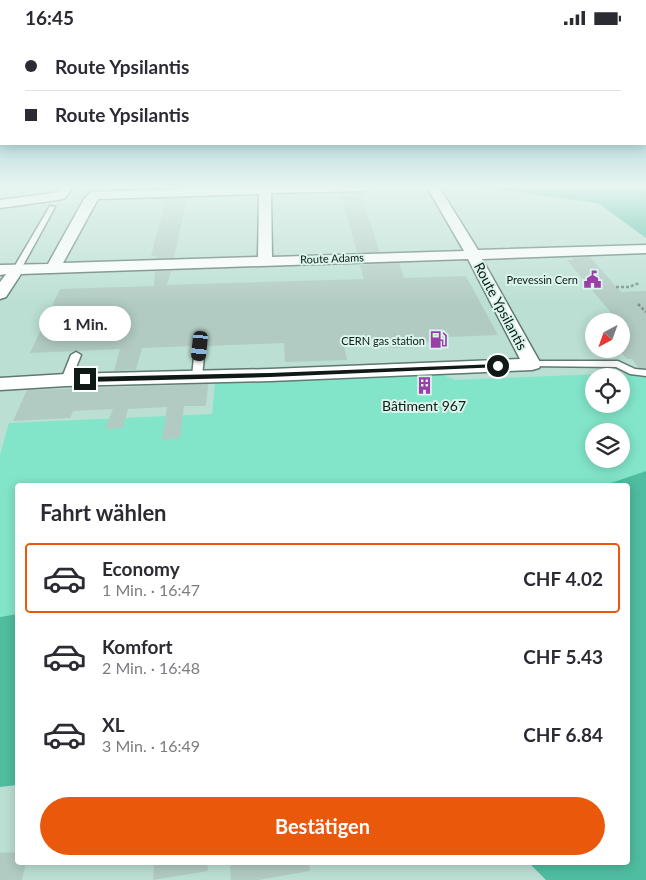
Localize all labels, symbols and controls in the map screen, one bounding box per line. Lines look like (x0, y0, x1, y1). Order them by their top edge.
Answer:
text: 16:45 (25, 6, 74, 29)
text: Route Ypsilantis (55, 55, 189, 78)
text: Route Ypsilantis (55, 103, 189, 126)
street label: Route Adams (300, 250, 364, 266)
street label: Route Ypsilantis (471, 259, 531, 353)
public building icon: Prevessin Cern (582, 269, 602, 289)
place label: Prevessin Cern (506, 273, 578, 286)
callout: 1 Min. (39, 307, 131, 341)
north arrow (585, 313, 630, 357)
map controls (585, 313, 630, 468)
text: 1 Min. (62, 314, 108, 333)
car (190, 330, 209, 362)
fuel station icon: CERN gas station (429, 330, 449, 350)
place label: CERN gas station (341, 334, 425, 347)
route start (487, 355, 509, 377)
route end (74, 368, 96, 390)
button: locate (585, 368, 630, 413)
building icon: Bâtiment 967 (414, 375, 434, 395)
place label: Bâtiment 967 (382, 397, 466, 414)
button: layers (585, 423, 630, 468)
text: Fahrt wählen (40, 499, 167, 526)
icon: car (42, 556, 87, 601)
text: Economy (102, 557, 180, 580)
text: CHF 4.02 (523, 567, 603, 590)
text: 1 Min. · 16:47 (102, 580, 200, 599)
icon: car (42, 634, 87, 679)
text: Komfort (102, 635, 173, 658)
text: CHF 5.43 (523, 645, 603, 668)
text: 2 Min. · 16:48 (102, 658, 200, 677)
icon: car (42, 712, 87, 757)
text: XL (102, 713, 125, 736)
text: CHF 6.84 (523, 723, 603, 746)
text: 3 Min. · 16:49 (102, 736, 200, 755)
button: Bestätigen (40, 797, 605, 855)

